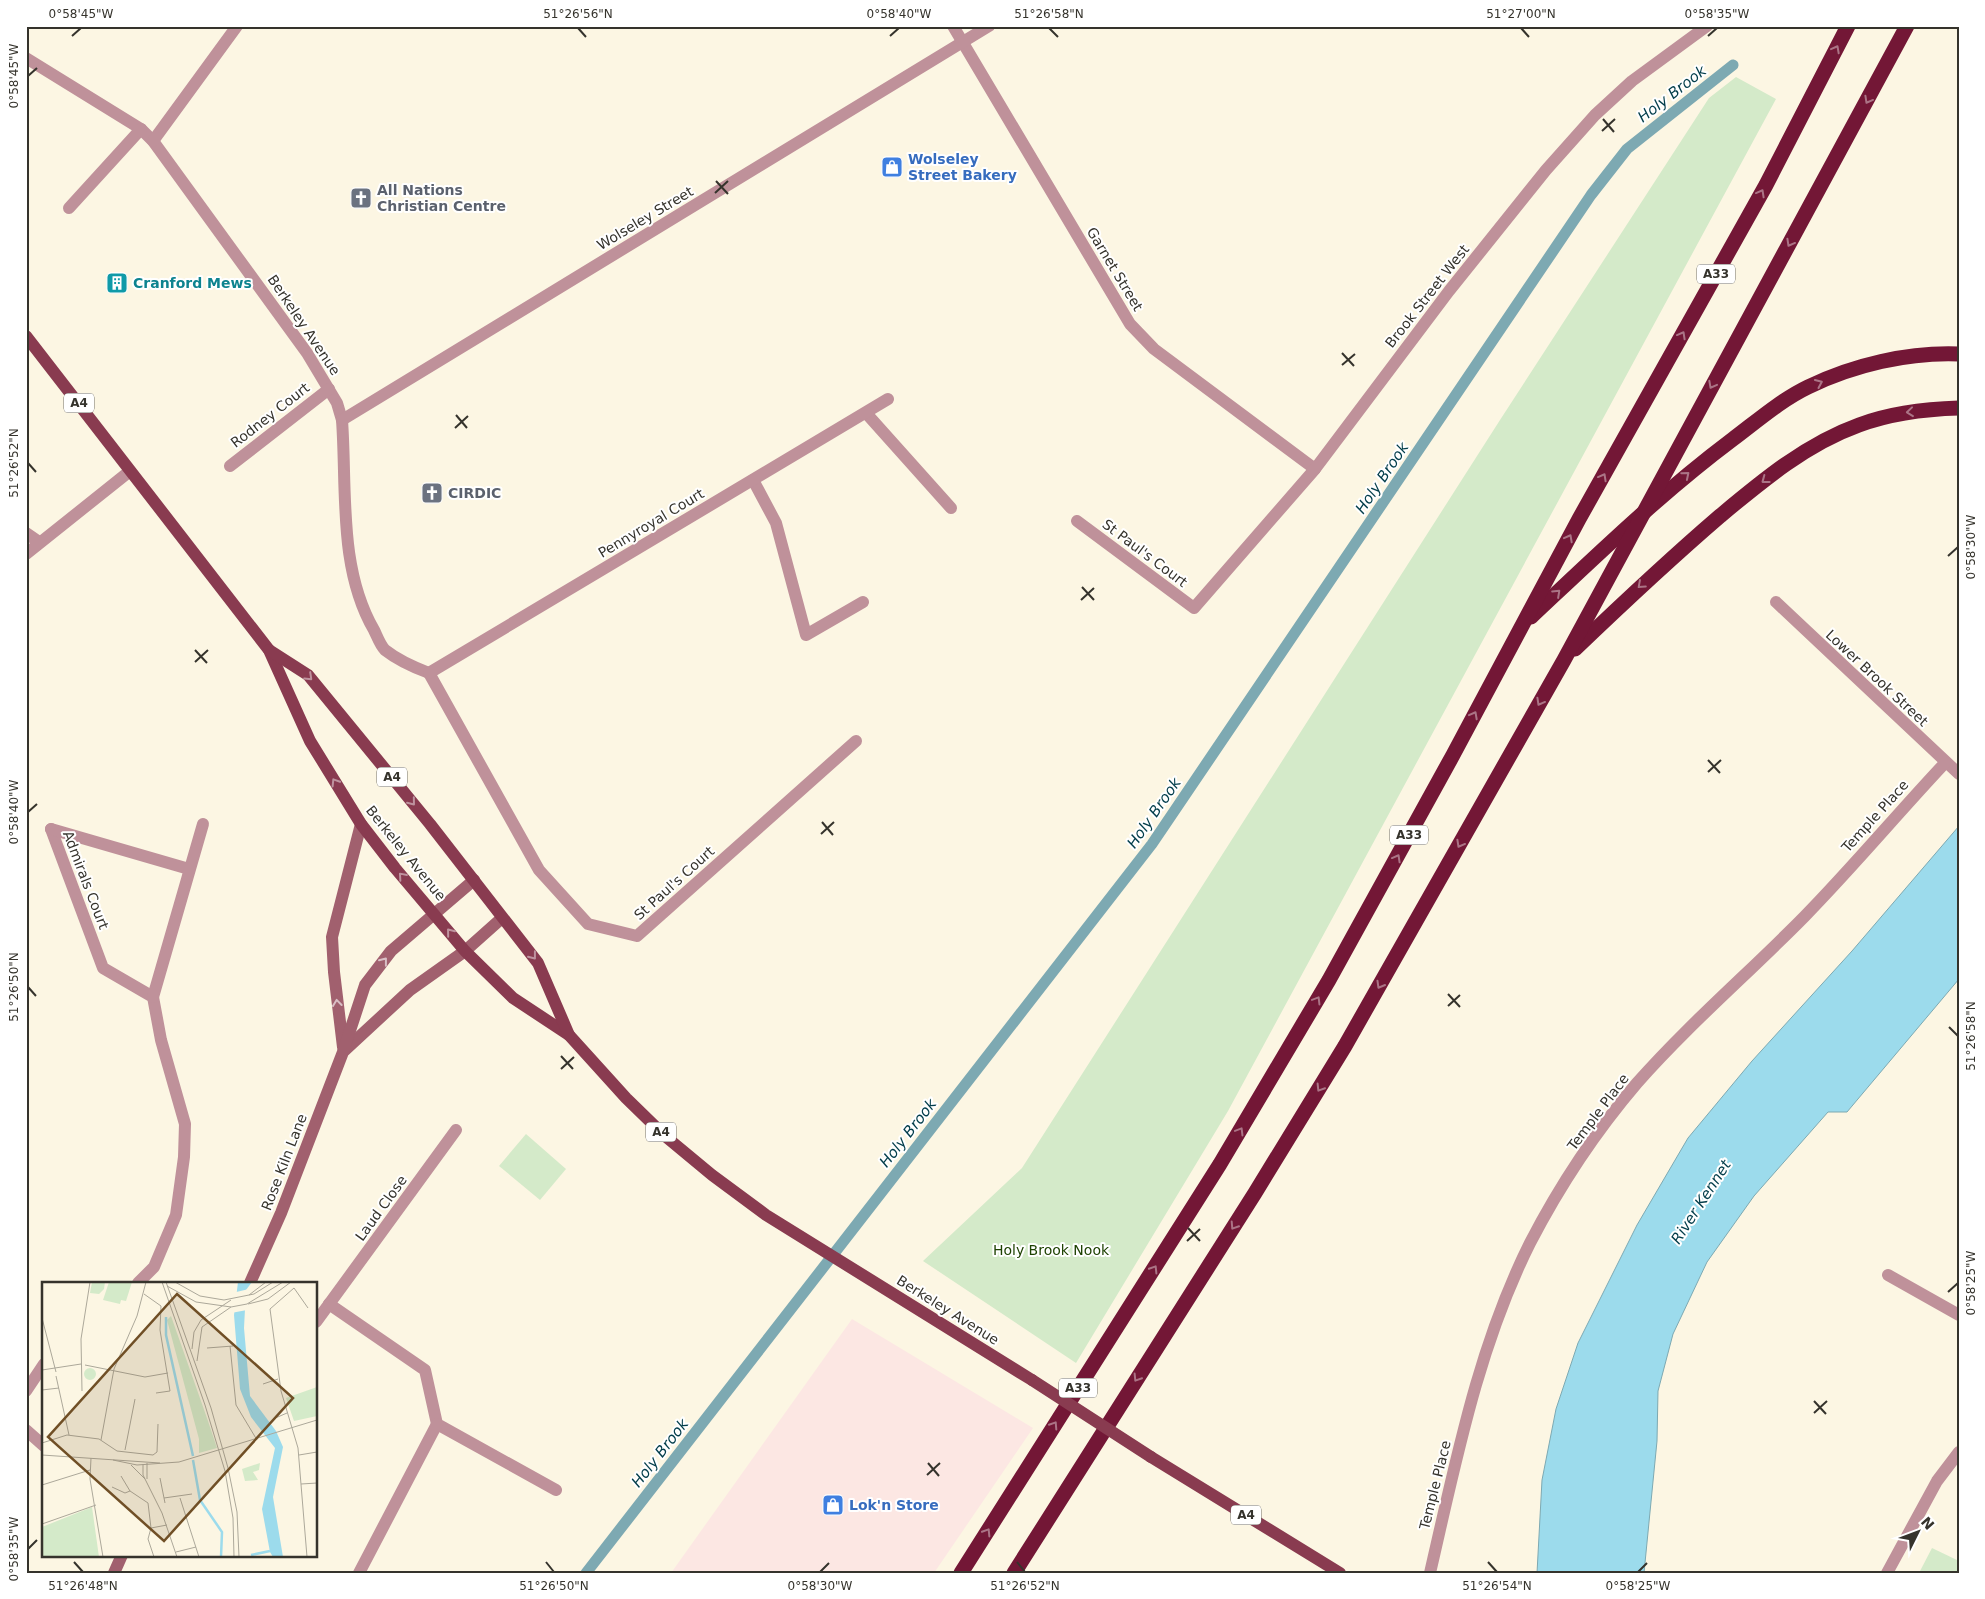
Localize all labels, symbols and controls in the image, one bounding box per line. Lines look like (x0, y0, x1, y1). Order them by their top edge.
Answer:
text: 0°58'45"W (49, 7, 114, 21)
text: 51°26'56"N (543, 7, 613, 21)
text: 0°58'40"W (867, 7, 932, 21)
text: 51°26'58"N (1014, 7, 1084, 21)
text: 51°27'00"N (1486, 7, 1556, 21)
text: 0°58'35"W (1685, 7, 1750, 21)
text: 0°58'45"W (7, 43, 21, 108)
one-way arrow (1830, 45, 1840, 54)
water label: Holy Brook (1634, 61, 1711, 126)
one-way arrow (1864, 95, 1874, 104)
place label: Wolseley Street Bakery (908, 151, 1017, 183)
shop icon: Wolseley Street Bakery (880, 155, 904, 179)
place label: All Nations Christian Centre (377, 182, 506, 214)
street label: Wolseley Street (594, 183, 696, 253)
church icon: All Nations Christian Centre (349, 186, 373, 210)
one-way arrow (1755, 189, 1765, 198)
street label: Garnet Street (1084, 224, 1147, 314)
one-way arrow (1786, 237, 1796, 246)
street label: Brook Street West (1382, 241, 1472, 351)
road number: A33 (1697, 264, 1735, 284)
building icon: Cranford Mews (105, 271, 129, 295)
street label: Berkeley Avenue (265, 272, 343, 378)
place label: Cranford Mews (133, 275, 252, 291)
one-way arrow (1676, 331, 1686, 340)
one-way arrow (1814, 378, 1823, 389)
street label: Rodney Court (228, 379, 313, 451)
one-way arrow (1708, 380, 1718, 389)
road number: A4 (64, 393, 94, 412)
one-way arrow (1906, 406, 1914, 417)
text: 51°26'52"N (7, 428, 21, 498)
water label: Holy Brook (1352, 438, 1413, 517)
one-way arrow (1680, 472, 1689, 481)
one-way arrow (1597, 473, 1607, 482)
one-way arrow (1762, 474, 1771, 482)
church icon: CIRDIC (420, 481, 444, 505)
place label: CIRDIC (448, 485, 501, 501)
street label: Pennyroyal Court (595, 485, 707, 561)
text: 0°58'30"W (1964, 514, 1978, 579)
street label: St Paul's Court (1099, 516, 1191, 590)
one-way arrow (1563, 534, 1573, 543)
one-way arrow (1638, 580, 1647, 589)
one-way arrow (1551, 590, 1560, 599)
street label: Lower Brook Street (1823, 627, 1932, 730)
one-way arrow (303, 671, 312, 680)
one-way arrow (1536, 697, 1546, 706)
one-way arrow (1468, 711, 1478, 720)
road number: A4 (377, 768, 407, 786)
water label: Holy Brook (1123, 773, 1186, 852)
street label: Temple Place (1838, 777, 1912, 856)
text: 0°58'40"W (7, 779, 21, 844)
one-way arrow (332, 779, 342, 788)
one-way arrow (407, 796, 415, 805)
street label: Berkeley Avenue (363, 802, 449, 904)
road number: A33 (1390, 826, 1428, 844)
street label: Admirals Court (60, 828, 112, 932)
one-way arrow (1456, 838, 1466, 847)
street label: St Paul's Court (631, 843, 718, 923)
one-way arrow (1390, 854, 1400, 863)
one-way arrow (399, 873, 408, 882)
one-way arrow (446, 928, 455, 937)
one-way arrow (527, 950, 535, 959)
text: 51°26'50"N (7, 952, 21, 1022)
one-way arrow (378, 957, 387, 966)
one-way arrow (1376, 980, 1386, 989)
one-way arrow (1311, 996, 1321, 1005)
one-way arrow (332, 999, 343, 1007)
text: 51°26'58"N (1964, 1001, 1978, 1071)
street label: Temple Place (1563, 1071, 1632, 1154)
one-way arrow (1317, 1083, 1327, 1092)
water label: Holy Brook (876, 1094, 941, 1171)
street label: Rose Kiln Lane (258, 1111, 310, 1213)
road number: A4 (646, 1122, 676, 1142)
one-way arrow (1233, 1127, 1243, 1136)
water label: River Kennet (1667, 1156, 1735, 1247)
street label: Laud Close (352, 1172, 410, 1244)
one-way arrow (1231, 1220, 1240, 1230)
park label: Holy Brook Nook (993, 1242, 1110, 1258)
text: 0°58'25"W (1964, 1250, 1978, 1315)
one-way arrow (1148, 1266, 1158, 1275)
street label: Berkeley Avenue (894, 1272, 1002, 1348)
inset map (42, 1282, 318, 1556)
one-way arrow (1133, 1373, 1143, 1382)
road number: A33 (1059, 1379, 1097, 1398)
water label: Holy Brook (628, 1414, 693, 1491)
one-way arrow (1048, 1421, 1058, 1430)
street label: Temple Place (1416, 1439, 1454, 1532)
shop icon: Lok'n Store (821, 1493, 845, 1517)
place label: Lok'n Store (849, 1497, 939, 1513)
road number: A4 (1231, 1506, 1261, 1524)
north arrow (1892, 1506, 1942, 1556)
text: N (1918, 1514, 1938, 1533)
text: 0°58'35"W (7, 1516, 21, 1581)
one-way arrow (980, 1528, 990, 1537)
text: 51°26'48"N (48, 1579, 118, 1593)
text: 51°26'50"N (519, 1579, 589, 1593)
text: 0°58'30"W (788, 1579, 853, 1593)
text: 51°26'52"N (990, 1579, 1060, 1593)
text: 51°26'54"N (1462, 1579, 1532, 1593)
text: 0°58'25"W (1606, 1579, 1671, 1593)

